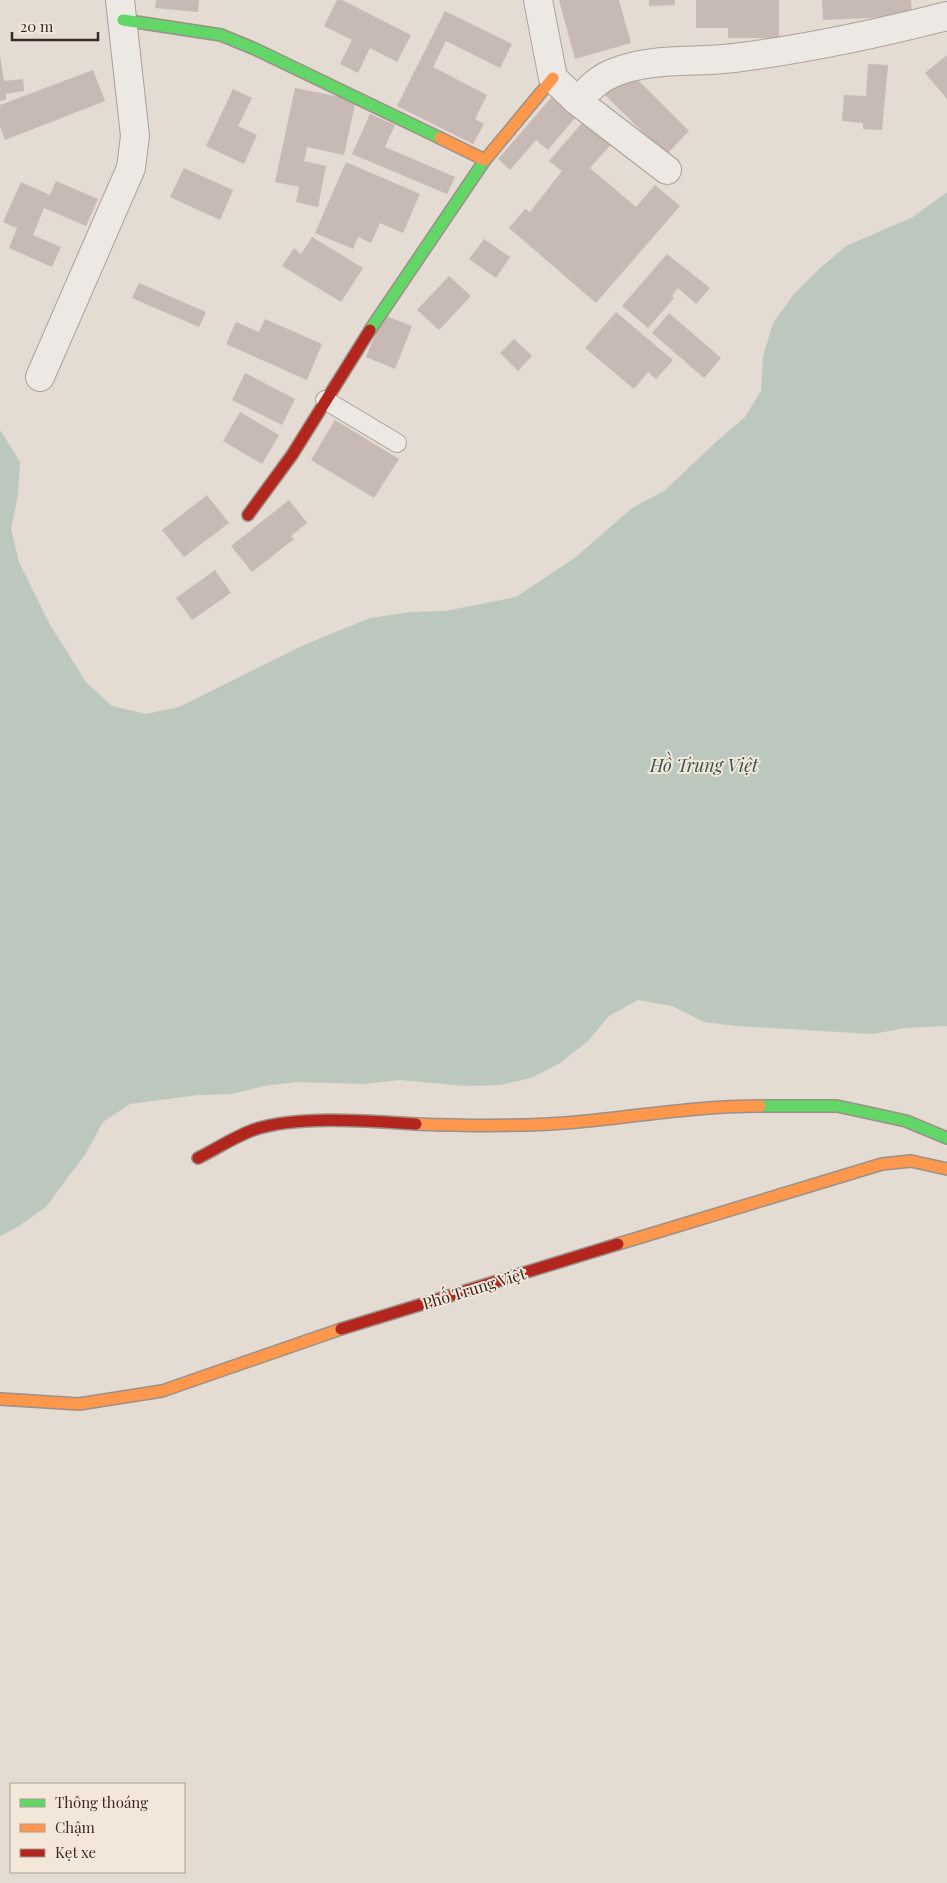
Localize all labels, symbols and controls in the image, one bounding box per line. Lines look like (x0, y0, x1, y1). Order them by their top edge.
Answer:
scale bar (12, 10, 99, 42)
text: 20 m (20, 16, 54, 36)
water label: Hồ Trung Việt (649, 751, 759, 777)
street label: Phố Trung Việt (419, 1260, 528, 1314)
legend (10, 1783, 185, 1873)
text: Thông thoáng (55, 1792, 148, 1812)
text: Chậm (55, 1817, 96, 1837)
text: Kẹt xe (55, 1842, 96, 1862)

